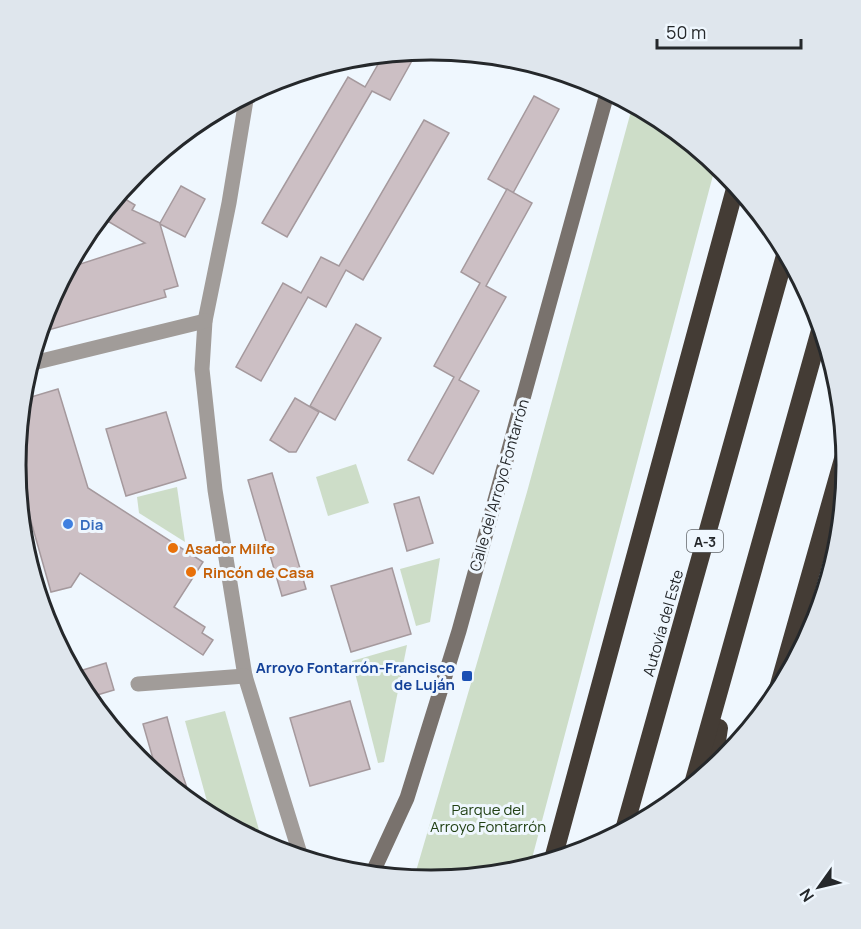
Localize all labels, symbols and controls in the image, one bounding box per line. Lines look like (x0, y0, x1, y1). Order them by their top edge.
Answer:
scale bar (657, 12, 801, 50)
text: 50 m (666, 20, 706, 44)
street label: Calle del Arroyo Fontarrón (464, 396, 534, 574)
place label: Dia (80, 514, 103, 535)
marker: Dia (61, 517, 75, 531)
road number: A-3 (687, 530, 723, 552)
place label: Asador Milfe (185, 538, 275, 559)
marker: Asador Milfe (166, 541, 180, 555)
place label: Rincón de Casa (203, 562, 314, 583)
marker: Rincón de Casa (184, 565, 198, 579)
street label: Autovía del Este (638, 567, 688, 679)
place label: Arroyo Fontarrón-Francisco de Luján (256, 657, 455, 695)
marker: Arroyo Fontarrón-Francisco de Luján (460, 669, 474, 683)
park label: Parque del Arroyo Fontarrón (430, 799, 546, 837)
north arrow (789, 857, 849, 917)
text: N (794, 884, 819, 906)

